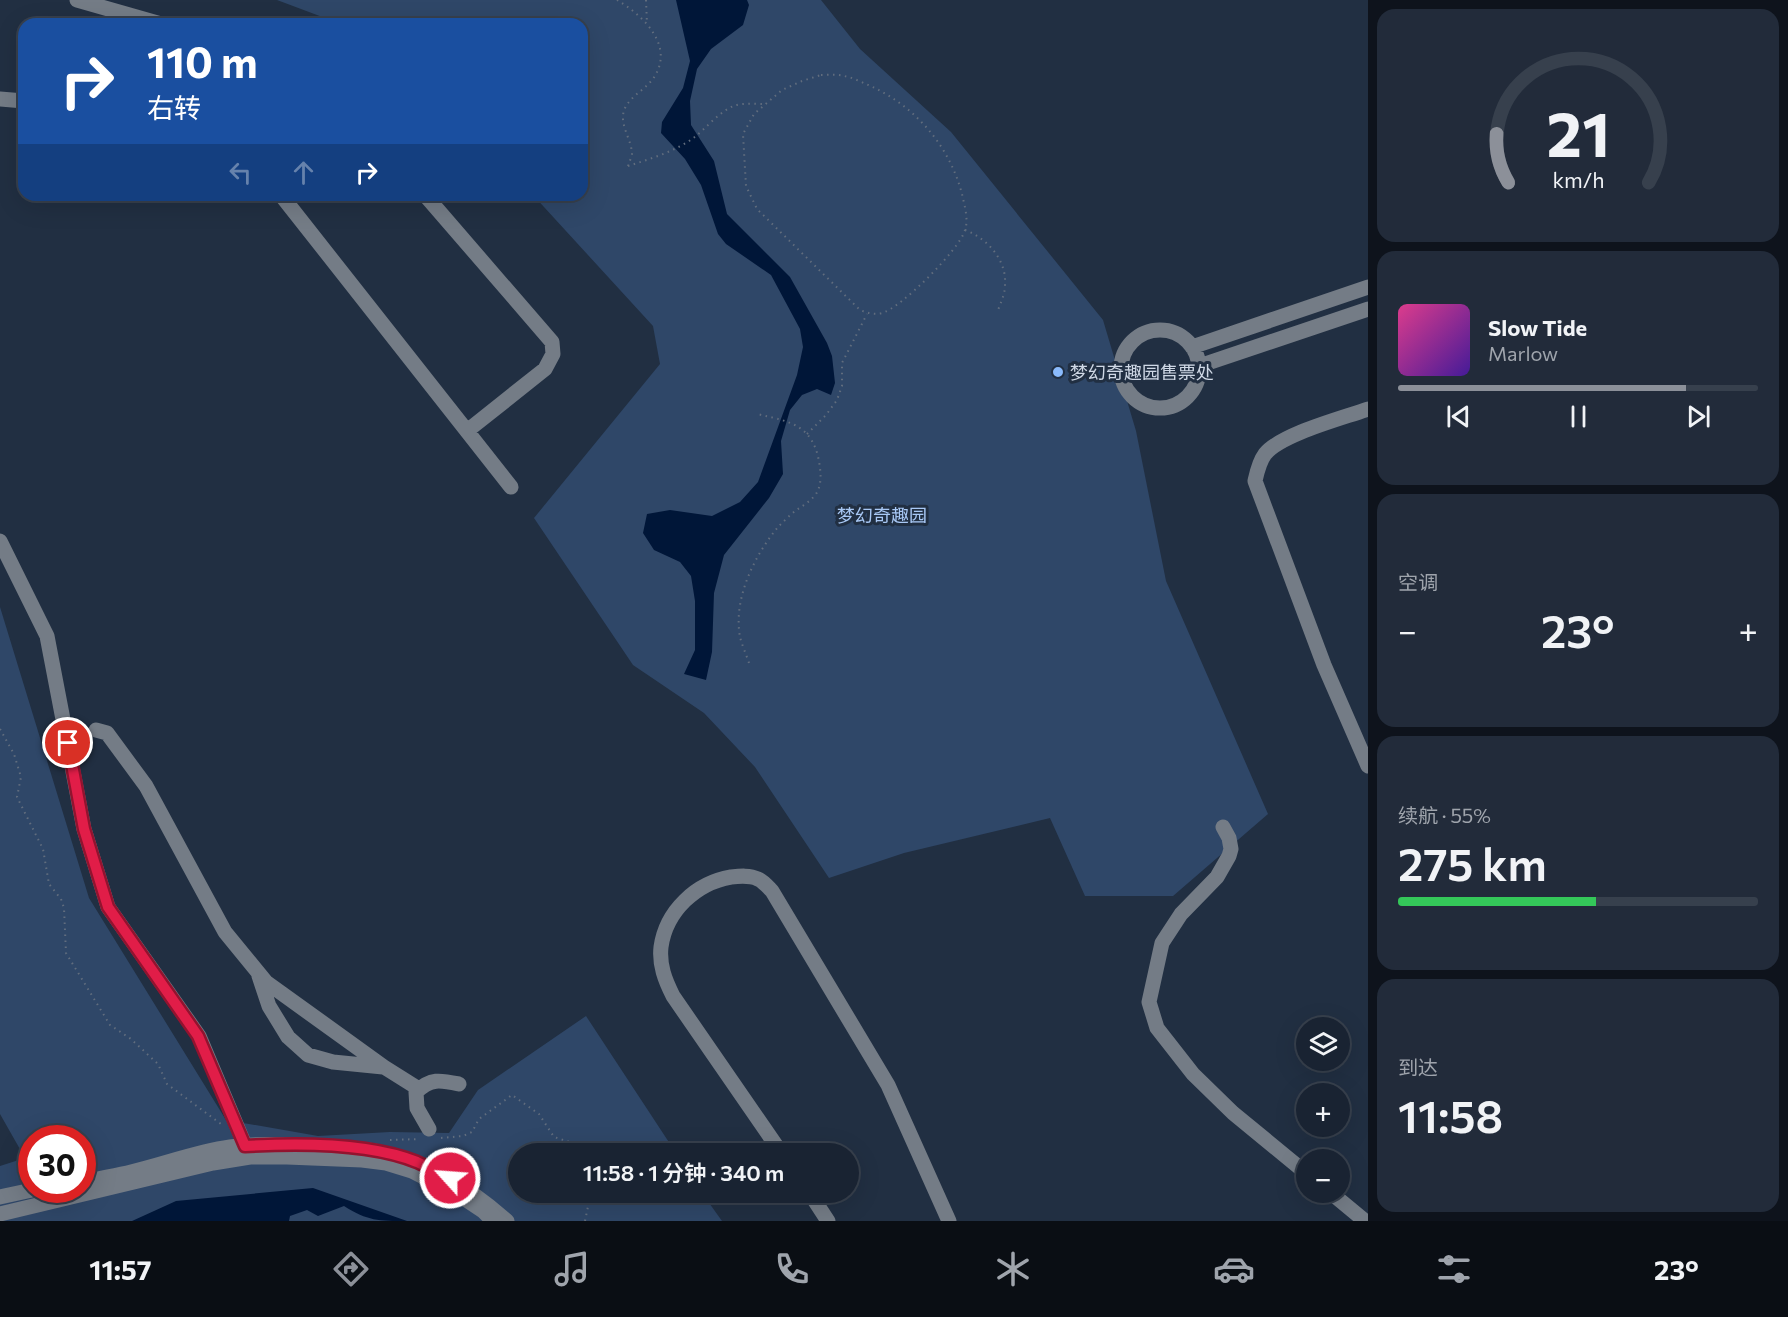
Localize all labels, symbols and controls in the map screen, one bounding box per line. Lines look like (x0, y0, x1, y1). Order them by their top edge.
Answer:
text: 110 m (147, 35, 258, 87)
icon: right (48, 42, 126, 120)
text: 右转 (147, 91, 201, 124)
text: 21 (1546, 94, 1610, 170)
icon: left (224, 156, 257, 189)
icon: ahead (287, 156, 320, 189)
icon: right (350, 156, 383, 189)
text: km/h (1552, 166, 1604, 192)
text: Slow Tide (1488, 314, 1587, 341)
text: Marlow (1488, 341, 1558, 365)
place label: 梦幻奇趣园售票处 (1070, 361, 1214, 383)
marker: 梦幻奇趣园售票处 (1051, 365, 1065, 379)
icon: previous (1442, 400, 1475, 433)
icon: pause (1562, 400, 1595, 433)
icon: next (1682, 400, 1715, 433)
park label: 梦幻奇趣园 (837, 504, 927, 526)
text: 空调 (1398, 570, 1438, 594)
text: 23° (1541, 602, 1614, 657)
text: − (1398, 609, 1417, 650)
text: + (1739, 609, 1758, 650)
pin (42, 717, 93, 768)
icon: arrive (51, 726, 84, 759)
text: 续航 · 55% (1398, 803, 1491, 827)
text: 275 km (1398, 835, 1547, 890)
map controls (1296, 1017, 1350, 1203)
button: layers (1296, 1017, 1350, 1071)
text: 到达 (1398, 1055, 1438, 1079)
button: + (1296, 1083, 1350, 1137)
text: 11:58 (1398, 1087, 1503, 1142)
speed limit sign: 30 (18, 1125, 96, 1203)
position arrow (418, 1146, 482, 1210)
button: − (1296, 1149, 1350, 1203)
text: 11:58 · 1 分钟 · 340 m (583, 1159, 784, 1186)
icon: directions (330, 1248, 372, 1290)
icon: music (551, 1248, 593, 1290)
icon: phone (771, 1248, 813, 1290)
icon: climate (992, 1248, 1034, 1290)
icon: car (1213, 1248, 1255, 1290)
icon: filters (1433, 1248, 1475, 1290)
text: 11:57 (89, 1253, 151, 1286)
text: 23° (1654, 1253, 1699, 1286)

